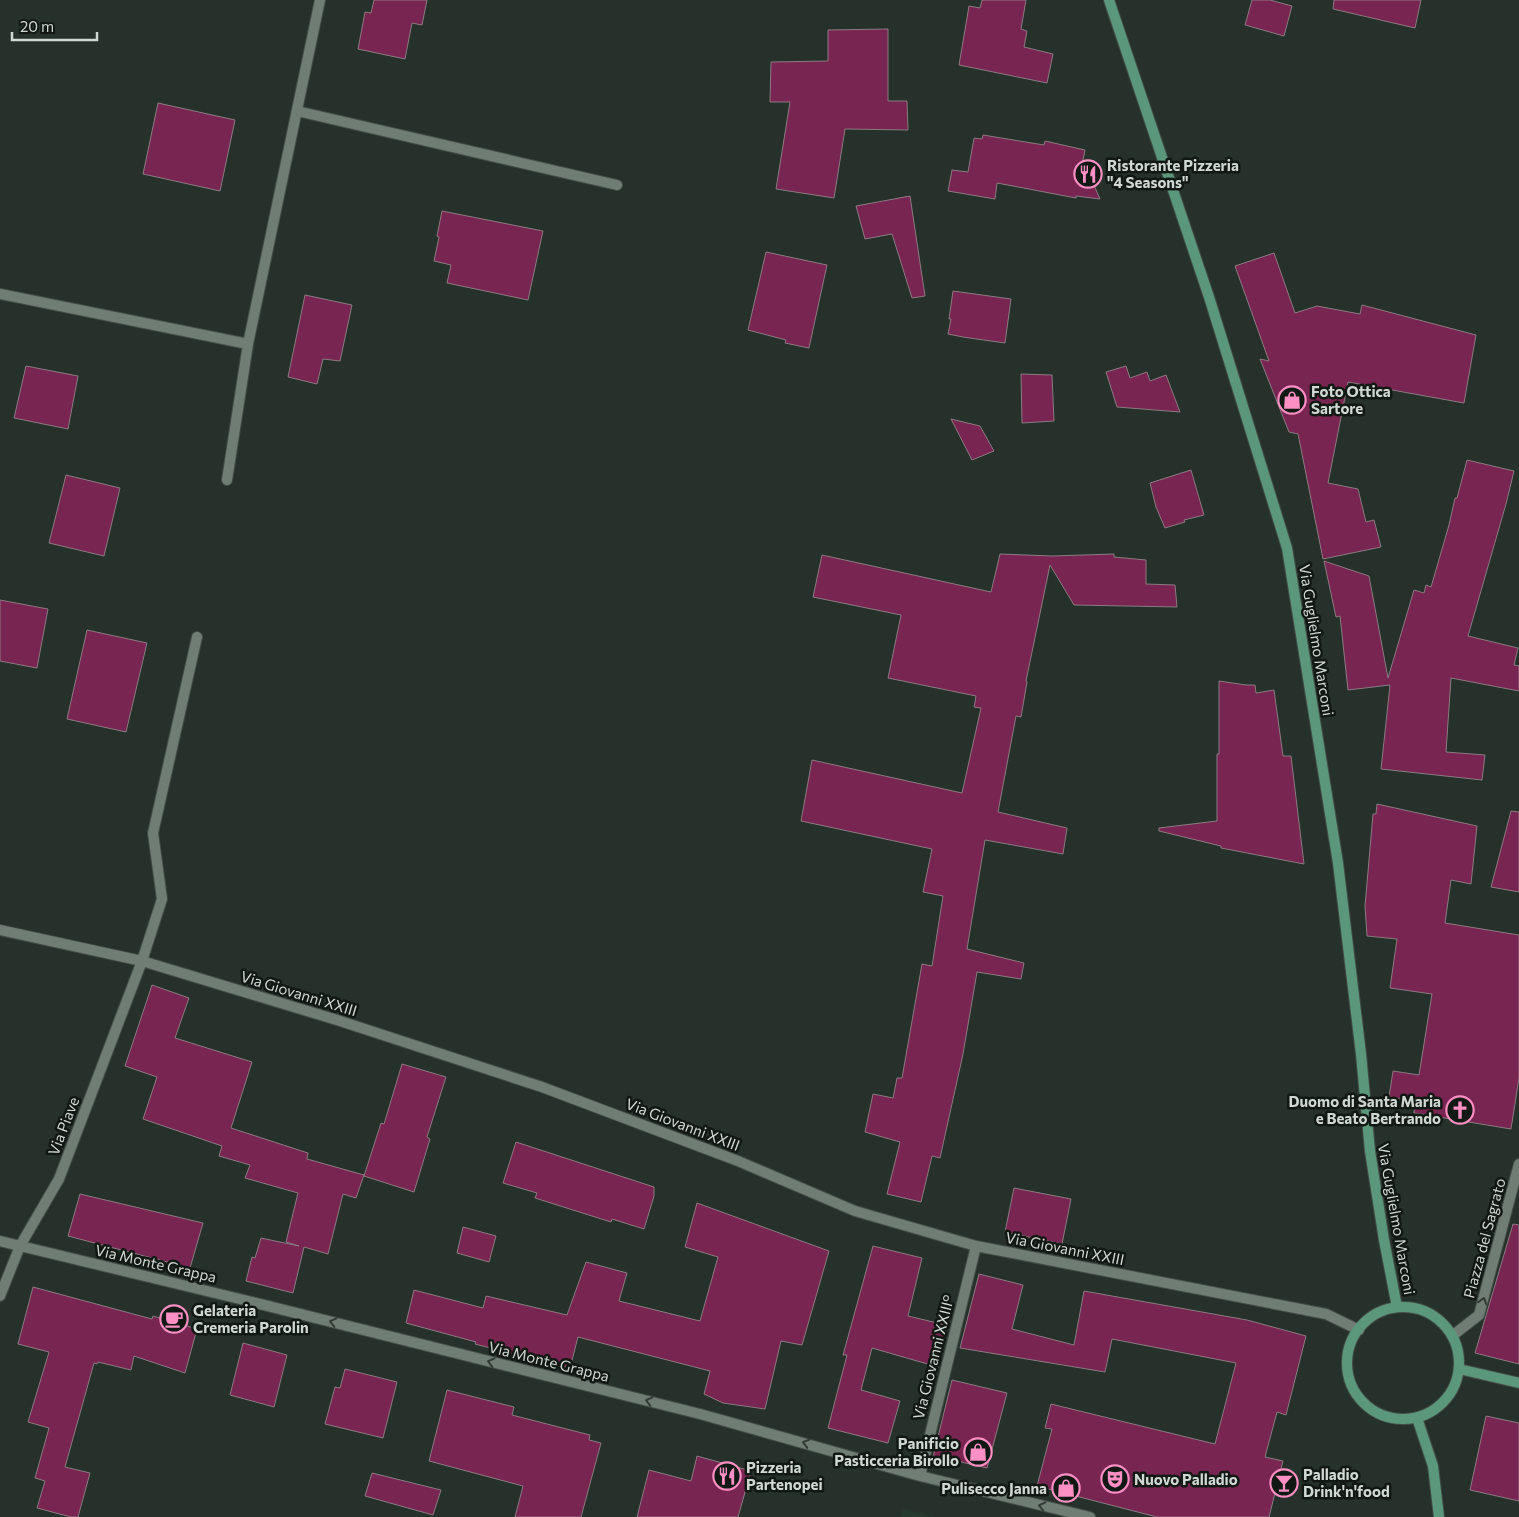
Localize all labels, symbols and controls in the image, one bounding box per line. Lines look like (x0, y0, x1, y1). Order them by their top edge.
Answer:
scale bar (12, 10, 98, 42)
text: 20 m (20, 17, 54, 35)
place label: Ristorante Pizzeria "4 Seasons" (1107, 156, 1239, 191)
restaurant icon: Ristorante Pizzeria "4 Seasons" (1073, 159, 1103, 189)
place label: Foto Ottica Sartore (1311, 382, 1391, 417)
shop icon: Foto Ottica Sartore (1277, 385, 1307, 415)
street label: Via Guglielmo Marconi (1296, 563, 1338, 717)
street label: Via Giovanni XXIII (239, 967, 359, 1019)
place label: Duomo di Santa Maria e Beato Bertrando (1289, 1092, 1441, 1127)
street label: Via Piave (44, 1094, 82, 1158)
street label: Via Giovanni XXIII (623, 1094, 743, 1154)
church icon: Duomo di Santa Maria e Beato Bertrando (1445, 1095, 1475, 1125)
street label: Via Guglielmo Marconi (1375, 1142, 1419, 1296)
street label: Piazza del Sagrato (1459, 1176, 1509, 1300)
street label: Via Giovanni XXIII (1004, 1228, 1126, 1268)
street label: Via Monte Grappa (94, 1240, 218, 1286)
street label: Via Giovanni XXIII° (909, 1293, 957, 1421)
one-way arrow (1478, 1298, 1488, 1306)
place label: Gelateria Cremeria Parolin (193, 1301, 309, 1336)
cafe icon: Gelateria Cremeria Parolin (159, 1304, 189, 1334)
one-way arrow (329, 1317, 338, 1328)
street label: Via Monte Grappa (487, 1337, 611, 1385)
one-way arrow (487, 1357, 496, 1368)
one-way arrow (644, 1396, 653, 1407)
place label: Panificio Pasticceria Birollo (834, 1434, 959, 1469)
shop icon: Panificio Pasticceria Birollo (963, 1437, 993, 1467)
one-way arrow (802, 1439, 810, 1449)
place label: Pizzeria Partenopei (746, 1458, 823, 1493)
restaurant icon: Pizzeria Partenopei (712, 1461, 742, 1491)
theatre icon: Nuovo Palladio (1100, 1464, 1130, 1494)
place label: Palladio Drink'n'food (1303, 1465, 1390, 1500)
bar icon: Palladio Drink'n'food (1269, 1468, 1299, 1498)
place label: Nuovo Palladio (1134, 1470, 1238, 1488)
shop icon: Pulisecco Janna (1051, 1473, 1081, 1503)
place label: Pulisecco Janna (941, 1479, 1047, 1497)
one-way arrow (1038, 1501, 1047, 1512)

